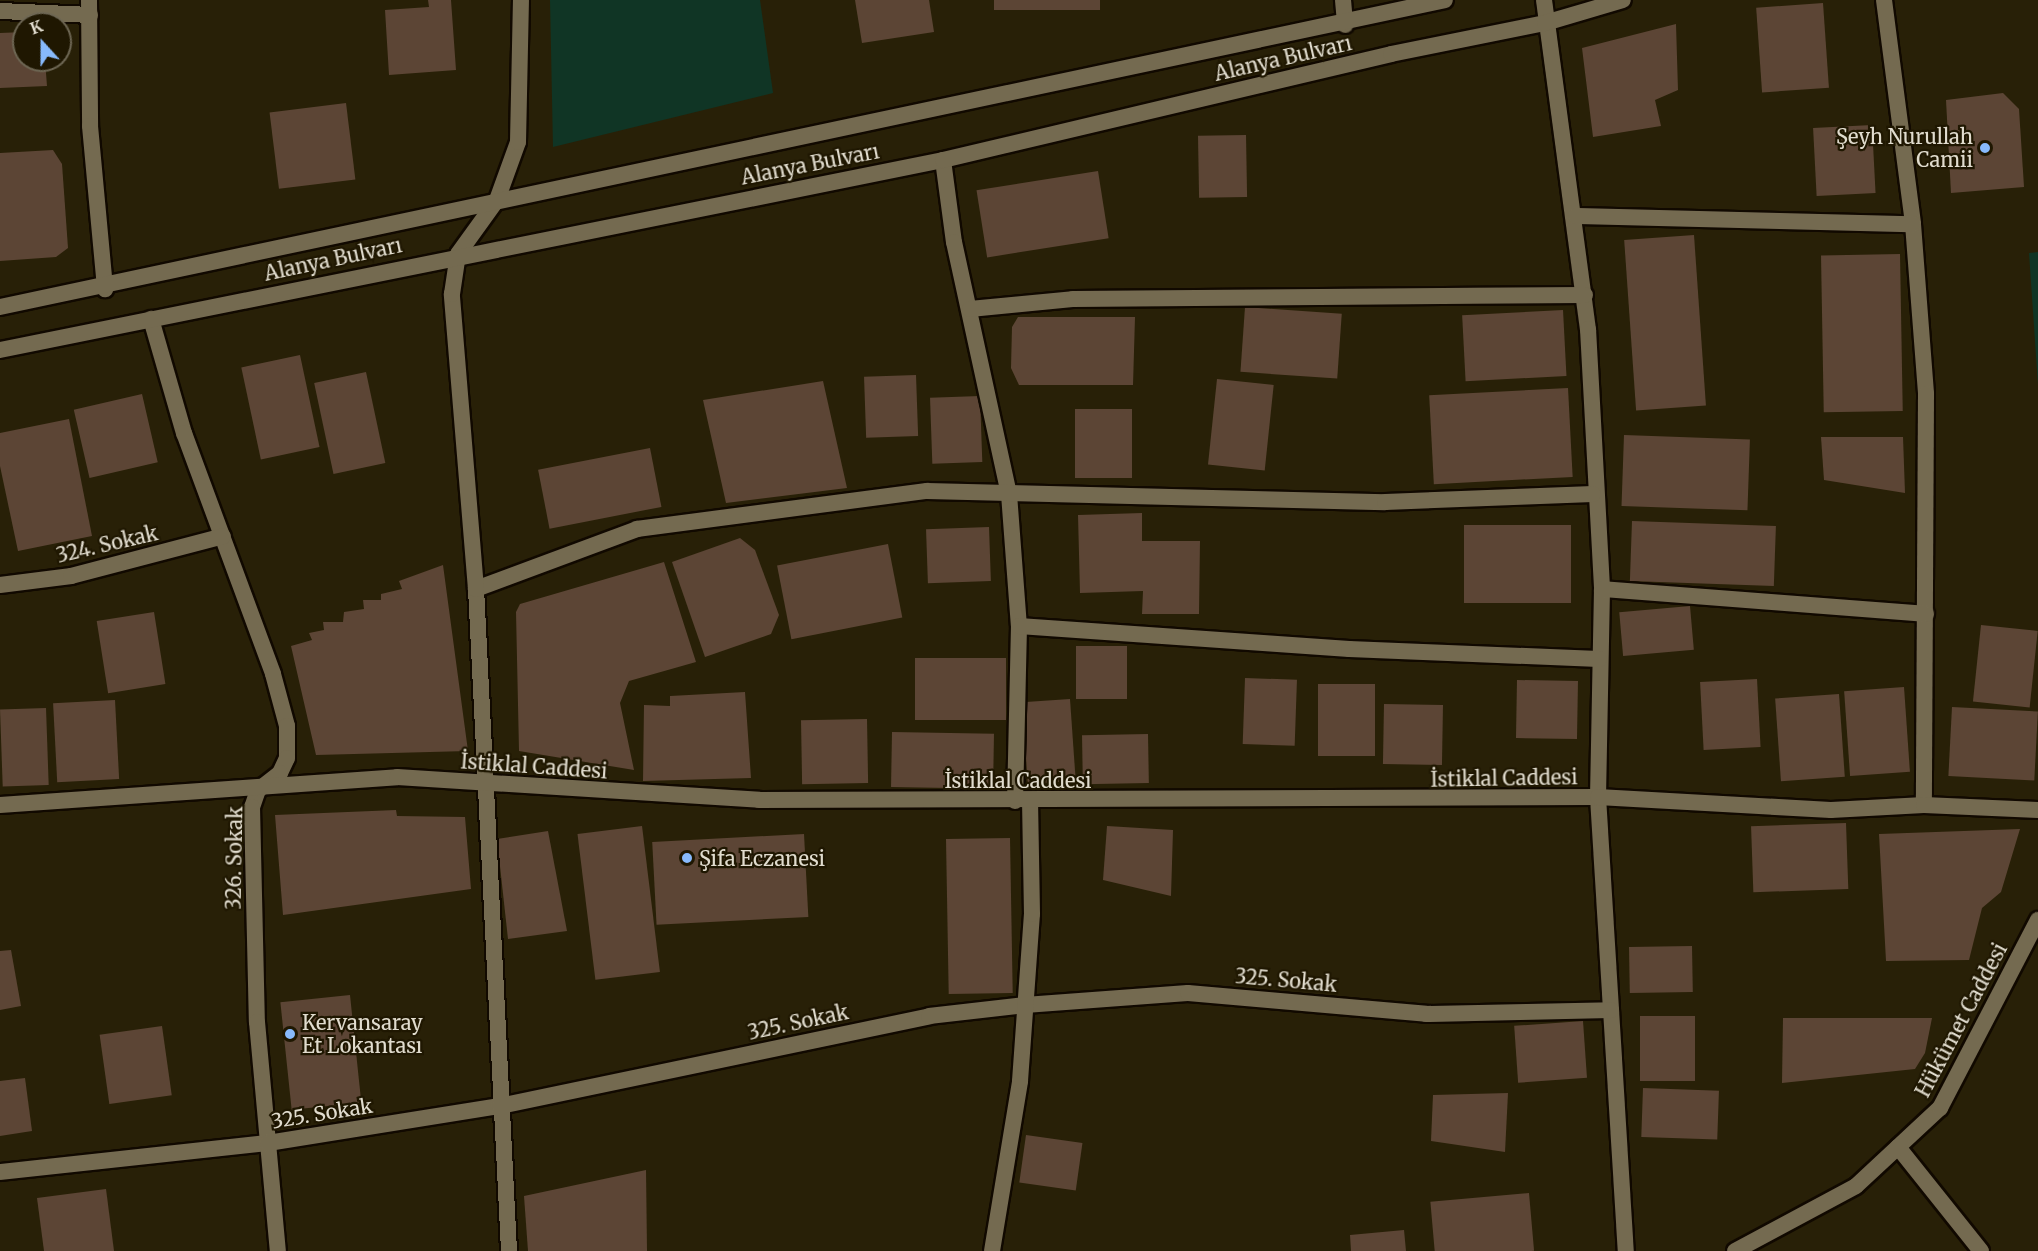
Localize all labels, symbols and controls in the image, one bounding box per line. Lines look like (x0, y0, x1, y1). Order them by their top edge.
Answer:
north arrow (12, 12, 72, 72)
text: K (27, 16, 45, 39)
street label: Alanya Bulvarı (1212, 31, 1354, 85)
place label: Şeyh Nurullah Camii (1836, 124, 1973, 171)
street label: Alanya Bulvarı (739, 139, 881, 189)
marker: Şeyh Nurullah Camii (1978, 141, 1992, 155)
street label: Alanya Bulvarı (262, 233, 404, 285)
street label: 324. Sokak (54, 521, 160, 567)
street label: İstiklal Caddesi (460, 749, 608, 783)
street label: İstiklal Caddesi (1430, 765, 1578, 791)
street label: İstiklal Caddesi (944, 768, 1092, 792)
street label: 326. Sokak (221, 806, 247, 910)
place label: Şifa Eczanesi (699, 846, 825, 870)
marker: Şifa Eczanesi (680, 851, 694, 865)
street label: Hükümet Caddesi (1910, 939, 2012, 1101)
street label: 325. Sokak (1234, 964, 1338, 996)
street label: 325. Sokak (746, 1000, 850, 1044)
place label: Kervansaray Et Lokantası (302, 1011, 423, 1058)
marker: Kervansaray Et Lokantası (283, 1027, 297, 1041)
street label: 325. Sokak (270, 1093, 374, 1133)

